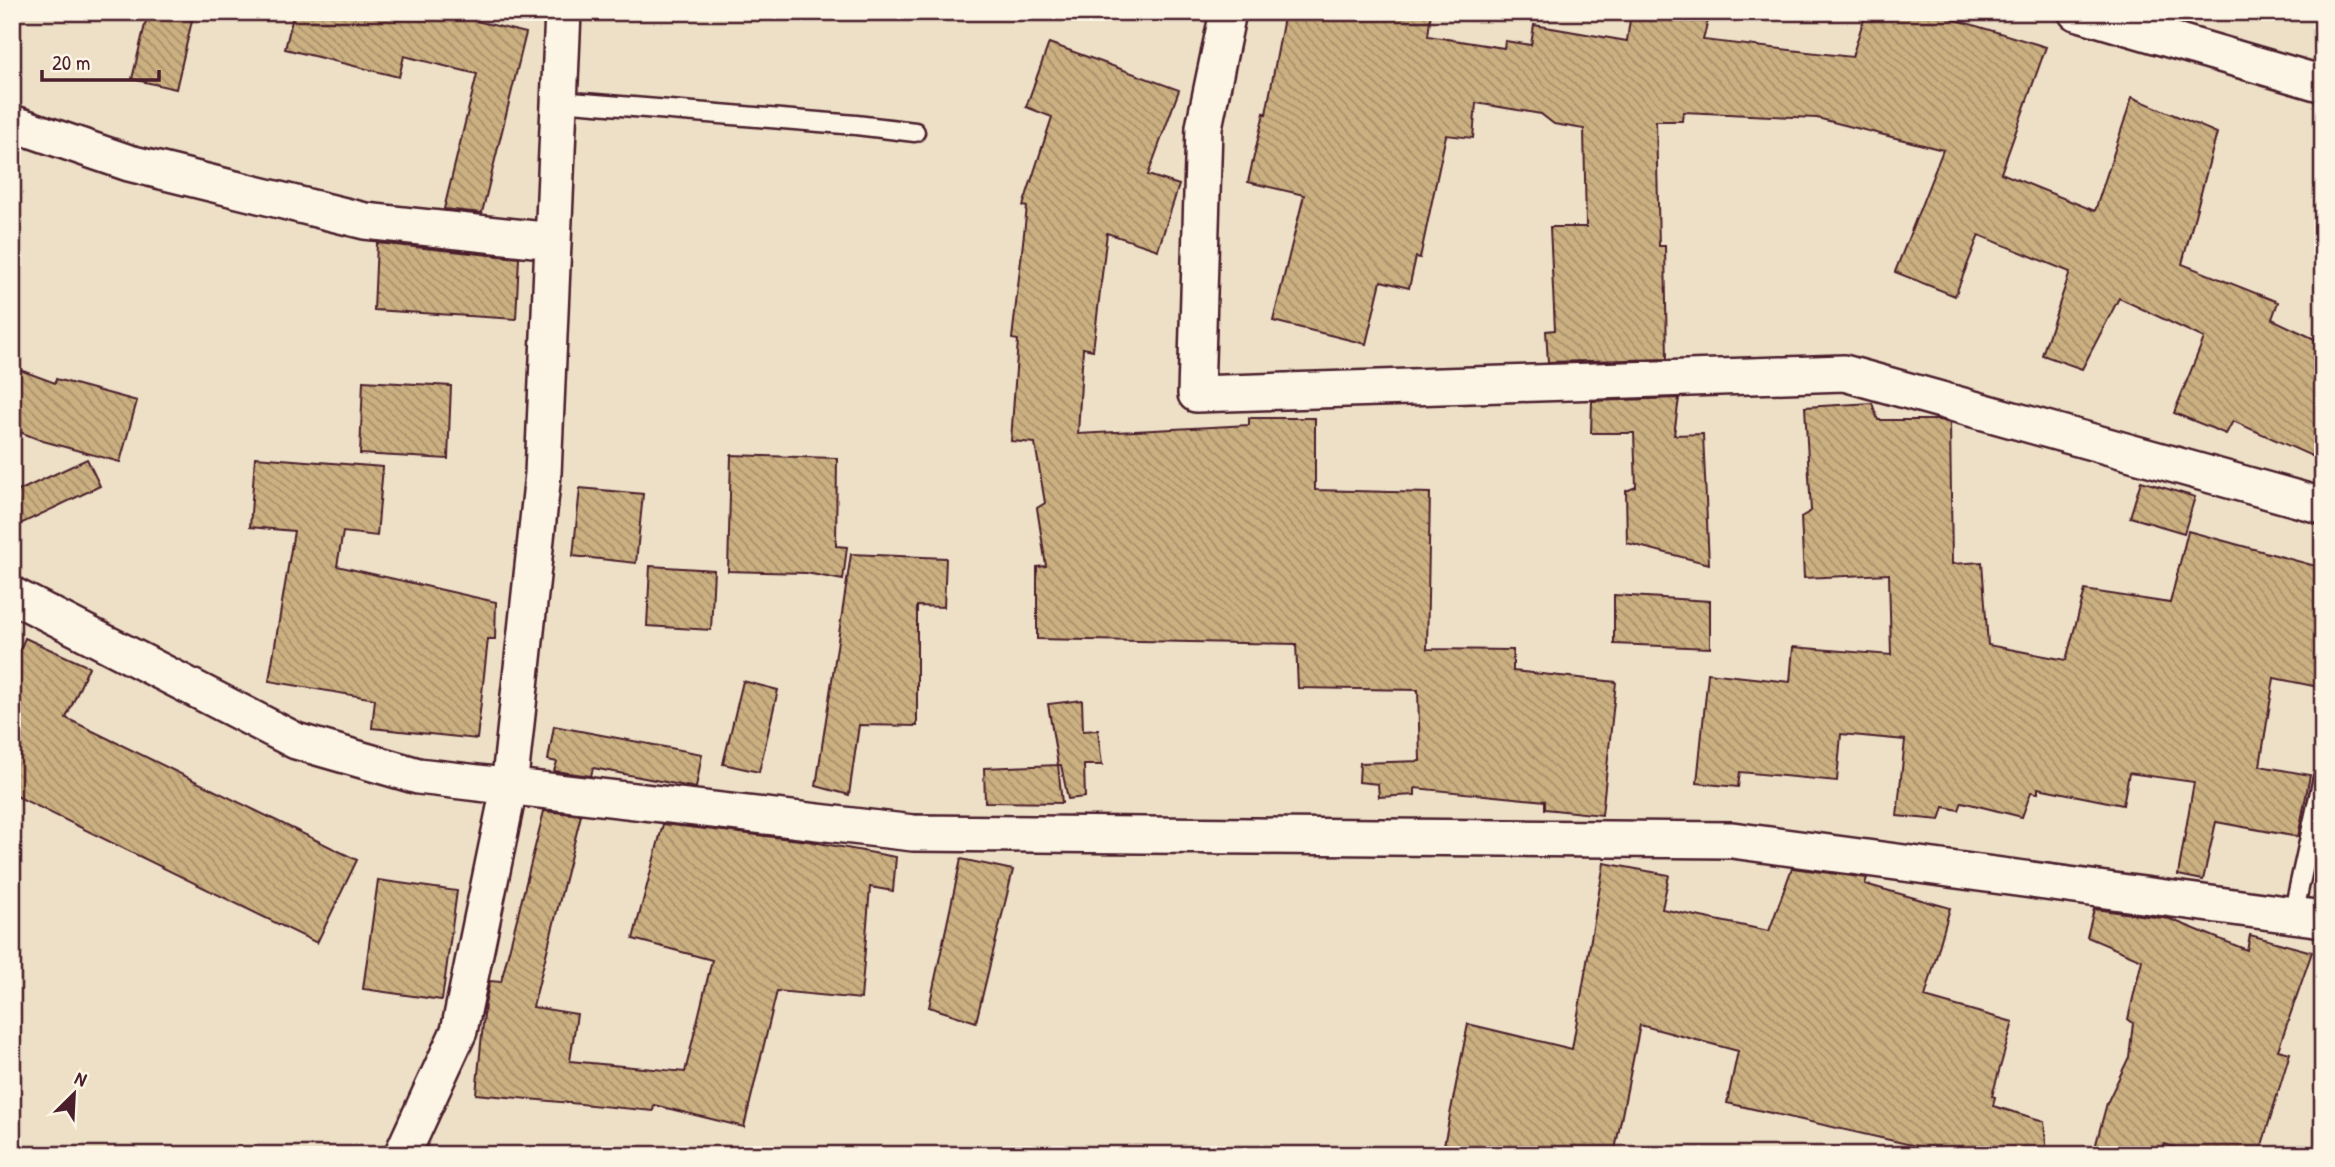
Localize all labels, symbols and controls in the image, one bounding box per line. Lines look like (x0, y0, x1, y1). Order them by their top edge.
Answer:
scale bar (42, 38, 159, 82)
text: 20 m (52, 48, 90, 77)
north arrow (38, 1058, 108, 1128)
text: N (71, 1065, 91, 1092)

